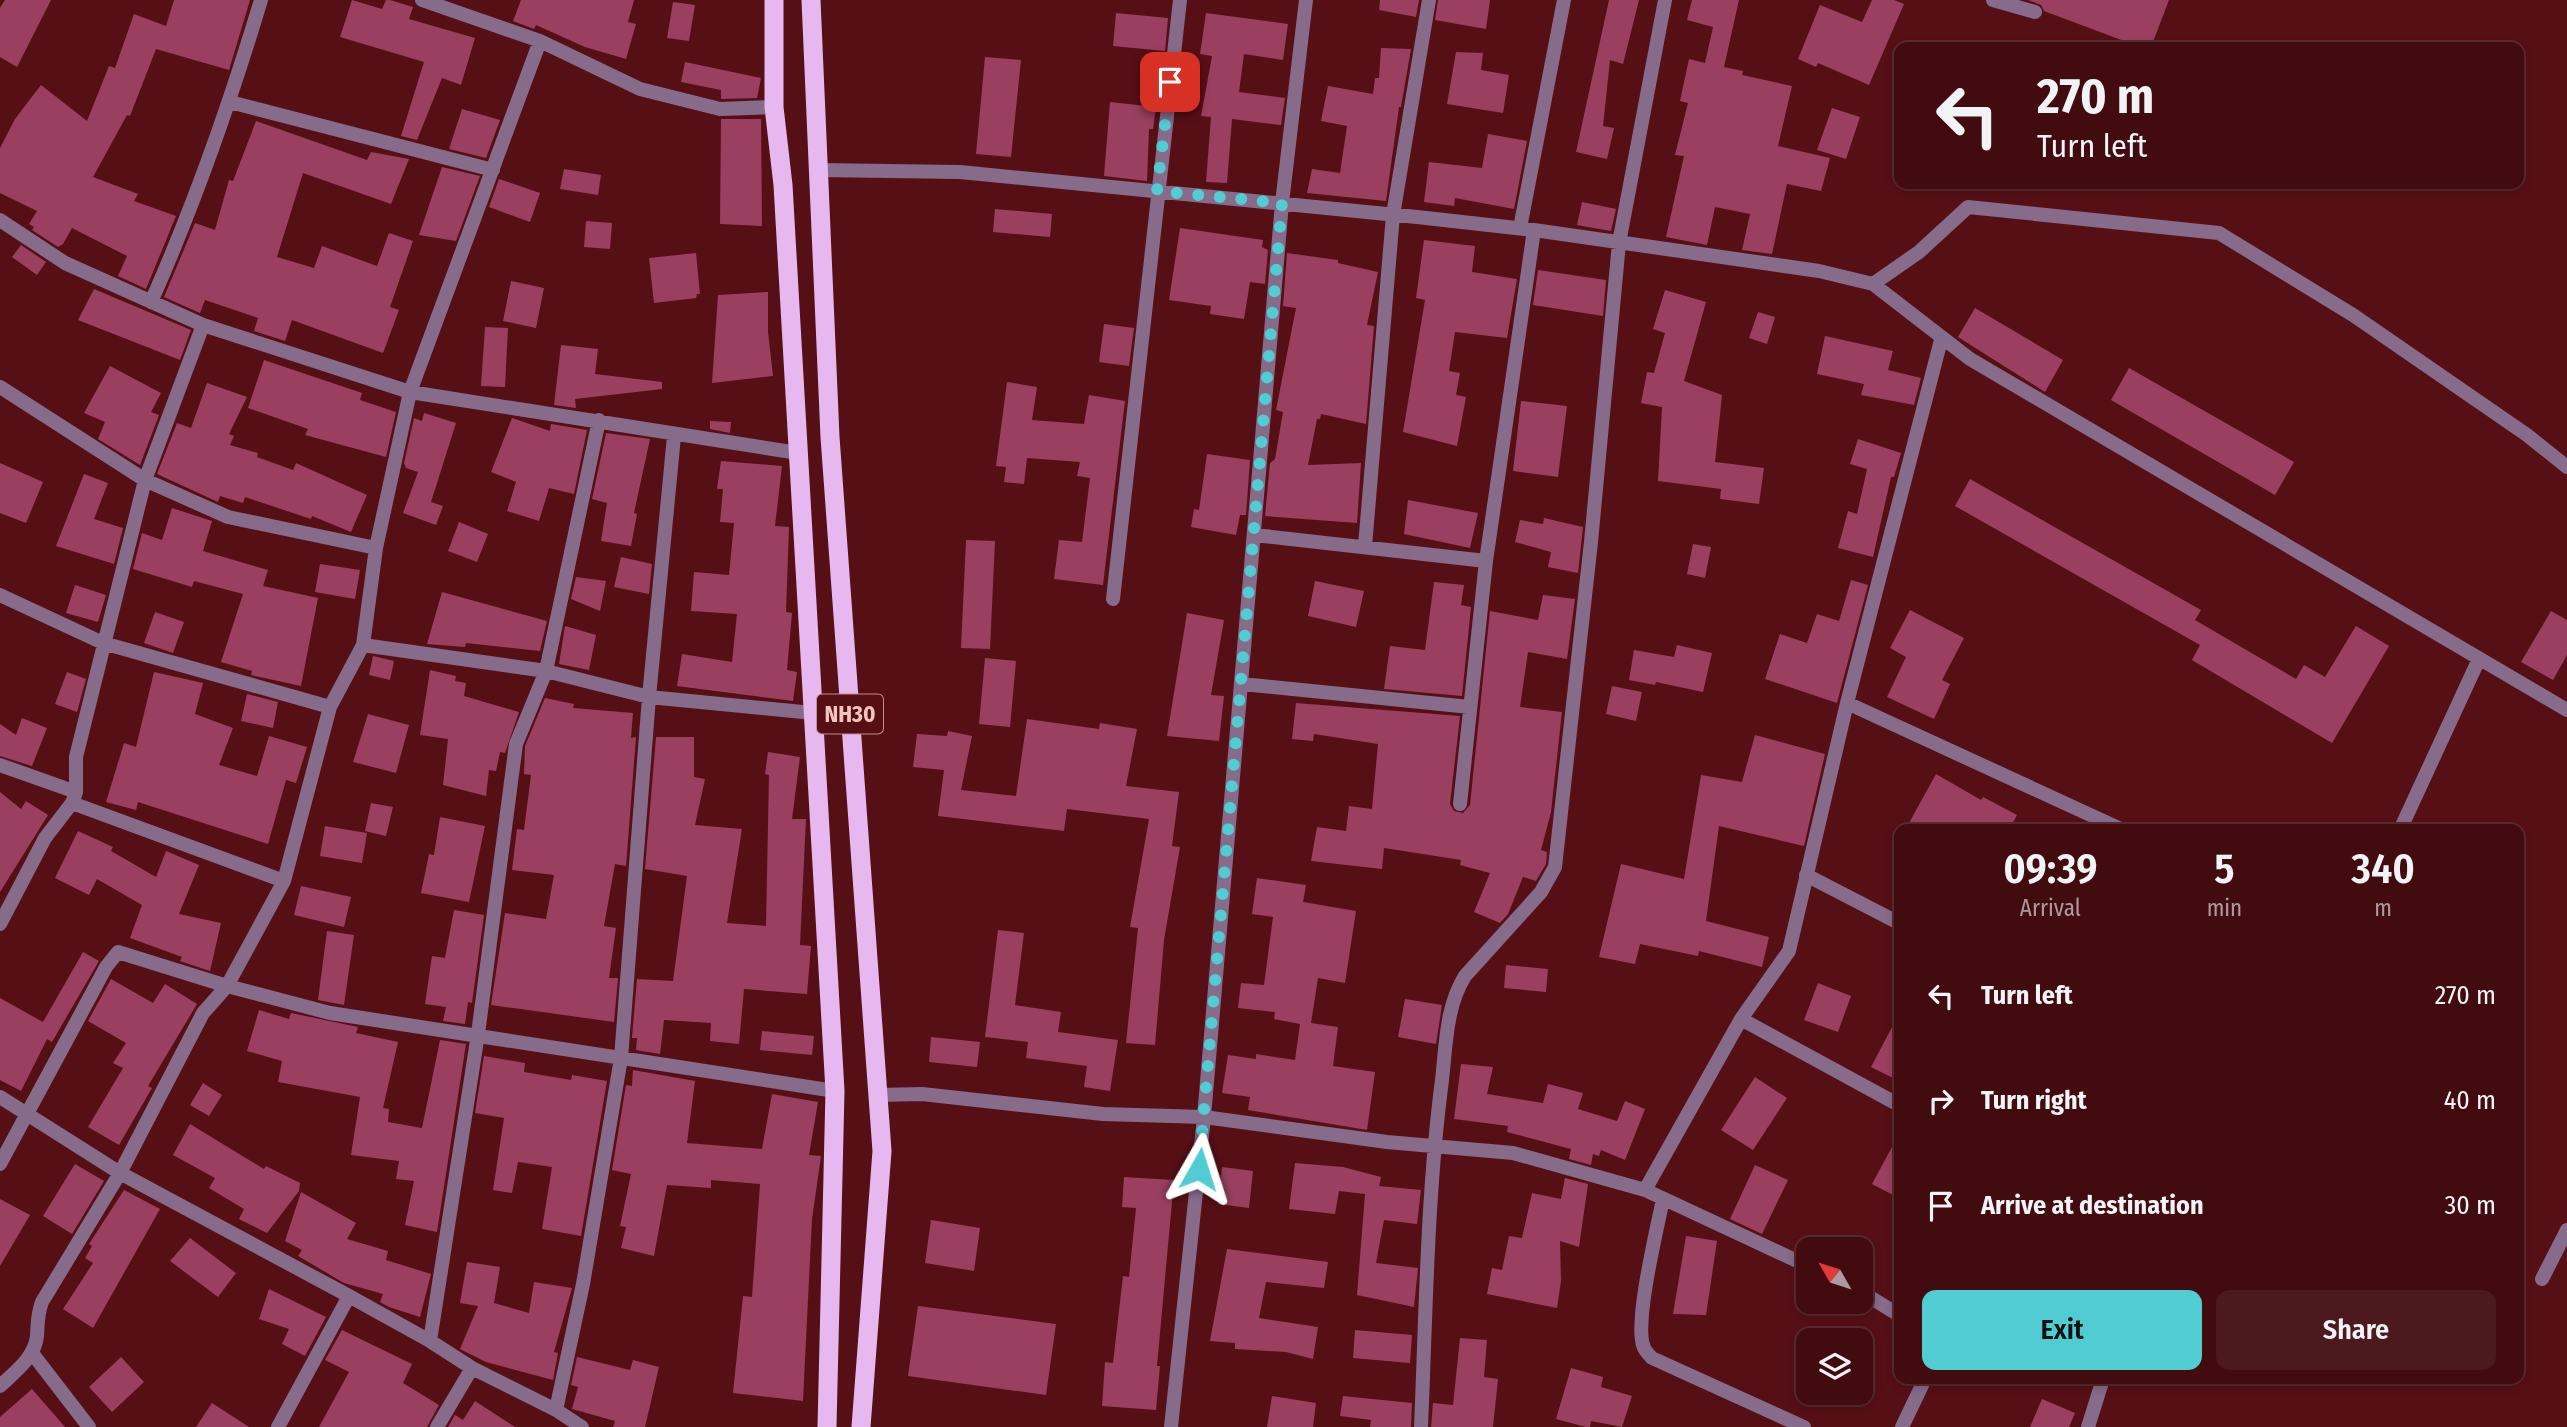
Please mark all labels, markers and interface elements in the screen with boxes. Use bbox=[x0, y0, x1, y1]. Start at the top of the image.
pin bbox=[1140, 52, 1200, 112]
icon: arrive bbox=[1151, 63, 1189, 101]
text: 270 m bbox=[2037, 67, 2154, 126]
icon: left bbox=[1922, 70, 2013, 161]
text: Turn left bbox=[2037, 127, 2147, 165]
road number: NH30 bbox=[817, 694, 883, 734]
text: 09:39 bbox=[2003, 844, 2098, 894]
text: 5 bbox=[2214, 844, 2235, 894]
text: 340 bbox=[2351, 844, 2415, 894]
text: Arrival bbox=[2020, 894, 2081, 922]
text: min bbox=[2207, 894, 2242, 922]
text: m bbox=[2374, 894, 2392, 922]
icon: left bbox=[1922, 977, 1960, 1015]
text: Turn left bbox=[1981, 980, 2073, 1011]
text: 270 m bbox=[2435, 980, 2496, 1011]
icon: right bbox=[1922, 1082, 1960, 1120]
text: Turn right bbox=[1981, 1085, 2087, 1116]
text: 40 m bbox=[2444, 1085, 2496, 1116]
position arrow bbox=[1162, 1132, 1236, 1206]
icon: arrive bbox=[1922, 1187, 1960, 1225]
text: Arrive at destination bbox=[1981, 1190, 2204, 1221]
text: 30 m bbox=[2445, 1190, 2496, 1221]
north arrow bbox=[1796, 1237, 1872, 1314]
map controls bbox=[1796, 1237, 1873, 1405]
button: Exit bbox=[1922, 1290, 2202, 1370]
button: Share bbox=[2216, 1290, 2496, 1370]
button: layers bbox=[1796, 1328, 1873, 1405]

